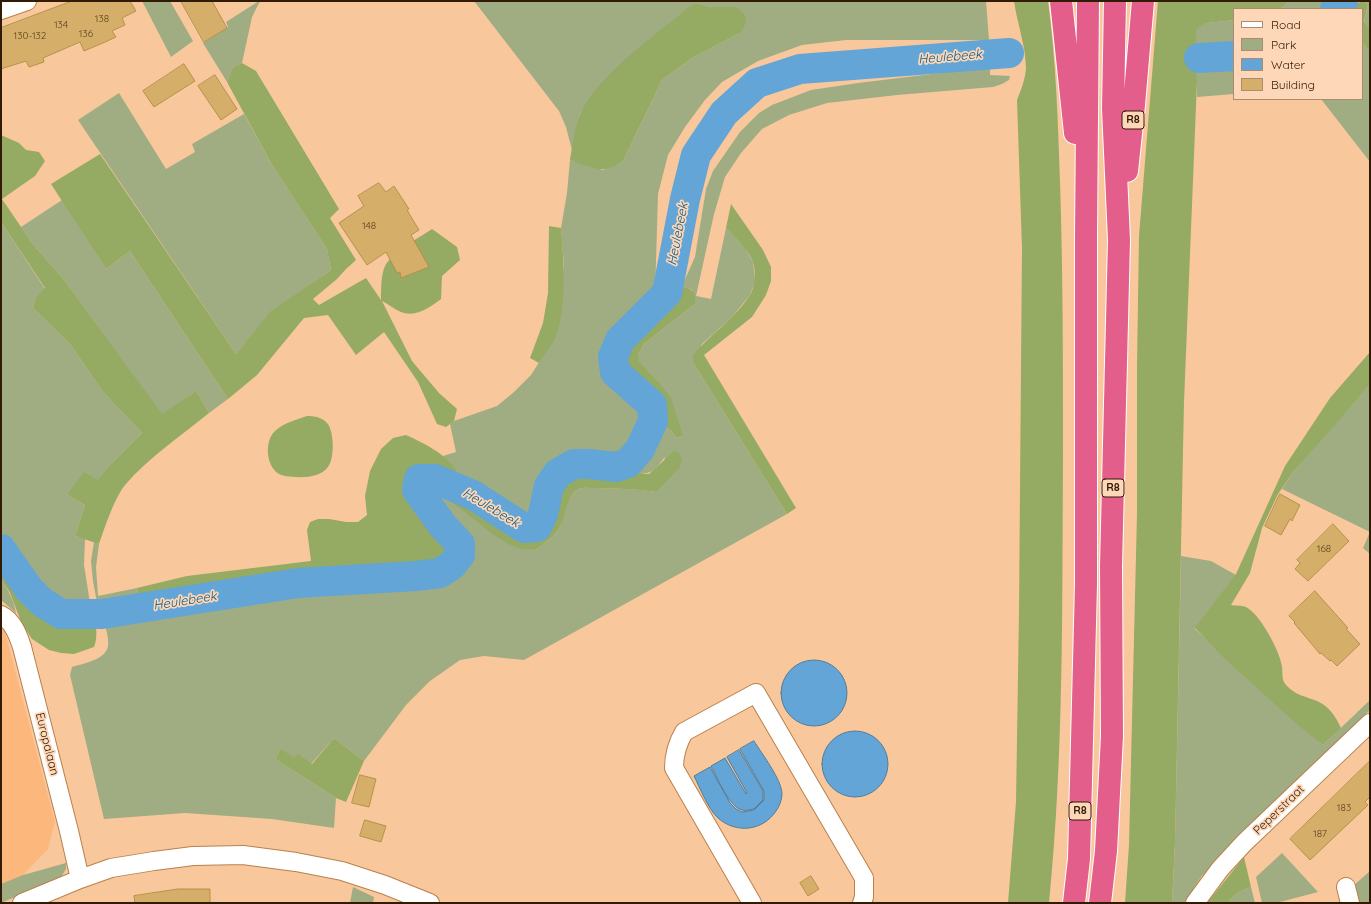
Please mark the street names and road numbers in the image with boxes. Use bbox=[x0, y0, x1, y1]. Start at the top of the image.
road number: R8 bbox=[1122, 111, 1144, 129]
road number: R8 bbox=[1102, 479, 1124, 497]
street label: Europalaan bbox=[32, 711, 62, 777]
street label: Peperstraat bbox=[1250, 782, 1308, 838]
road number: R8 bbox=[1069, 802, 1091, 820]

